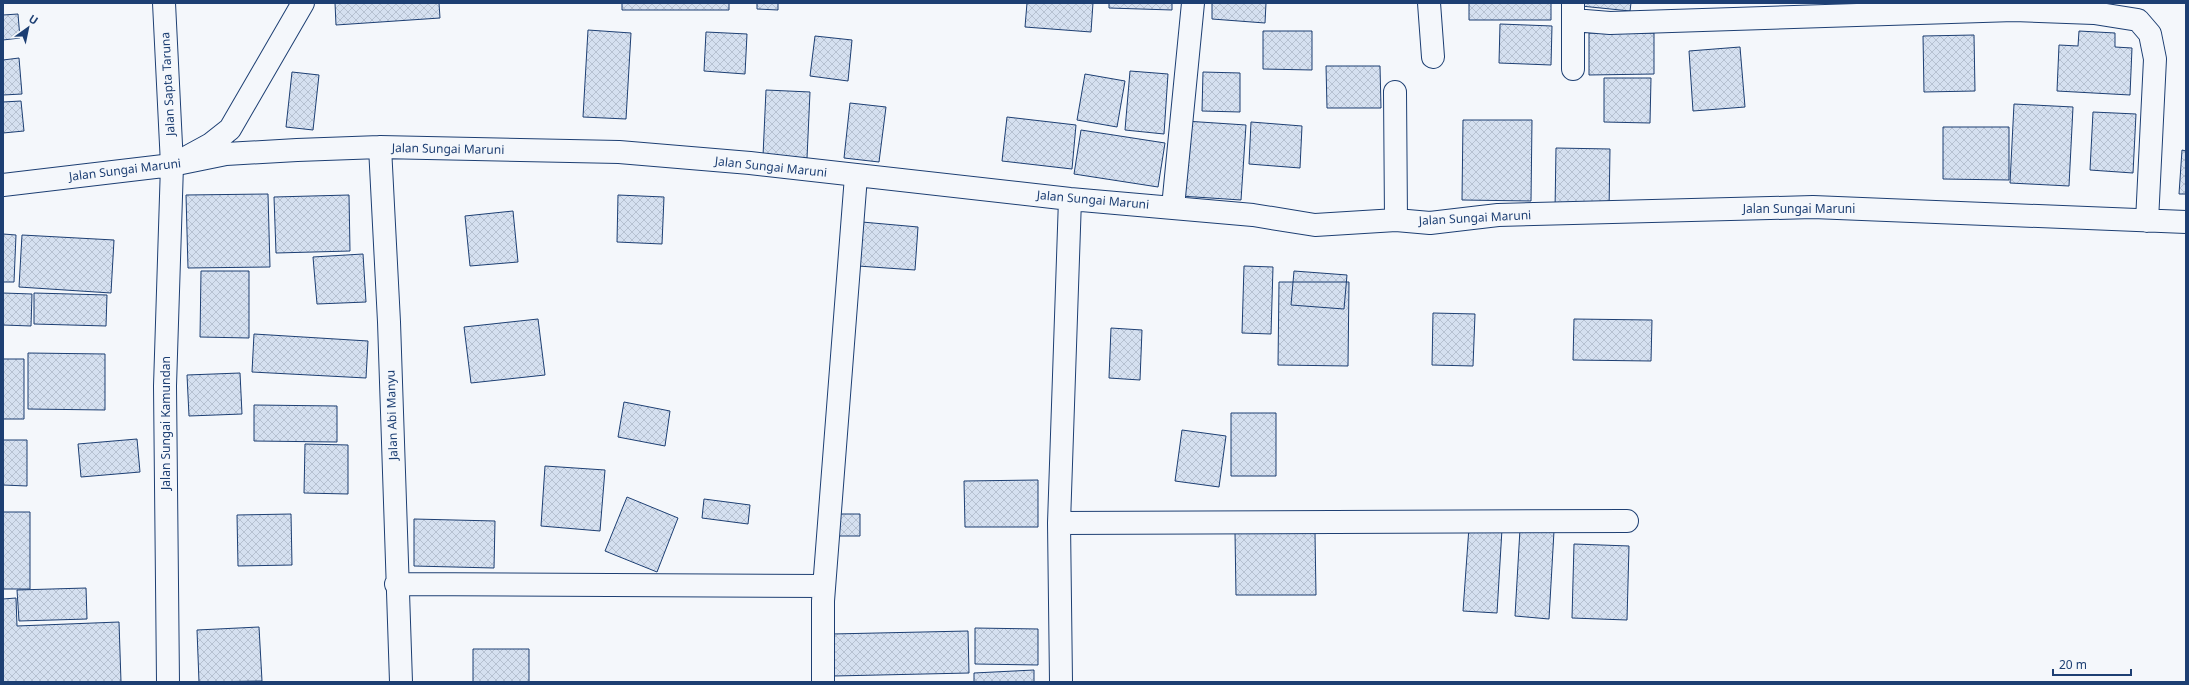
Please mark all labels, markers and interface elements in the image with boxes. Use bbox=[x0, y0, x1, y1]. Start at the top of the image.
north arrow bbox=[8, 8, 48, 48]
text: U bbox=[26, 11, 41, 28]
street label: Jalan Sapta Taruna bbox=[156, 32, 179, 138]
street label: Jalan Sungai Maruni bbox=[391, 139, 504, 158]
street label: Jalan Sungai Maruni bbox=[713, 152, 828, 181]
street label: Jalan Sungai Maruni bbox=[67, 154, 182, 185]
street label: Jalan Sungai Maruni bbox=[1035, 186, 1150, 213]
street label: Jalan Sungai Maruni bbox=[1742, 200, 1855, 217]
street label: Jalan Sungai Maruni bbox=[1417, 206, 1532, 229]
street label: Jalan Sungai Kamundan bbox=[157, 356, 174, 491]
street label: Jalan Abi Manyu bbox=[381, 370, 402, 461]
scale bar bbox=[2053, 651, 2131, 677]
text: 20 m bbox=[2059, 656, 2087, 673]

